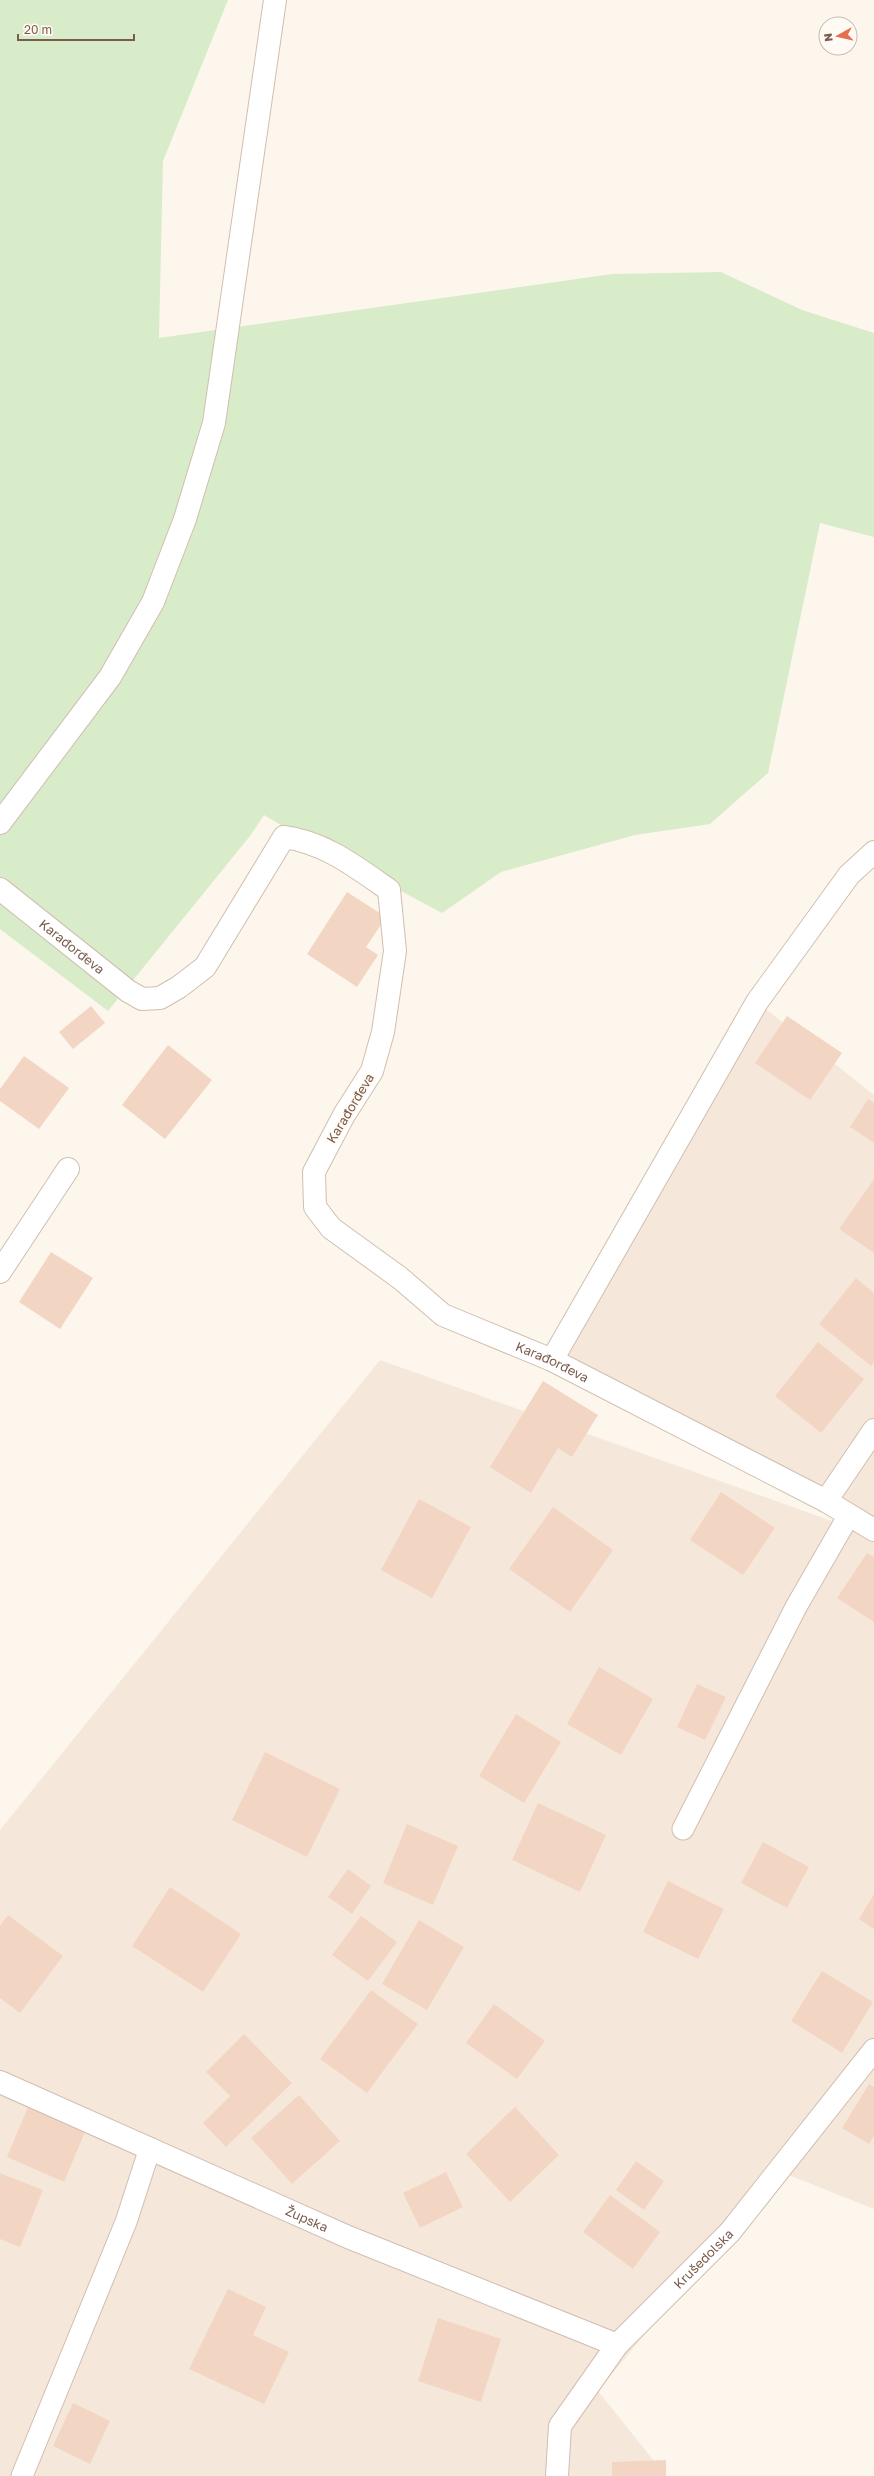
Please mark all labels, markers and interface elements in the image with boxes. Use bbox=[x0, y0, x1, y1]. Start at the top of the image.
scale bar bbox=[18, 16, 134, 42]
north arrow bbox=[818, 16, 858, 56]
text: 20 m bbox=[24, 22, 52, 37]
text: N bbox=[821, 32, 835, 43]
street label: Karađorđeva bbox=[36, 916, 108, 977]
street label: Karađorđeva bbox=[323, 1070, 377, 1146]
street label: Karađorđeva bbox=[513, 1338, 591, 1386]
street label: Župska bbox=[283, 2202, 331, 2235]
street label: Krušedolska bbox=[670, 2226, 736, 2292]

